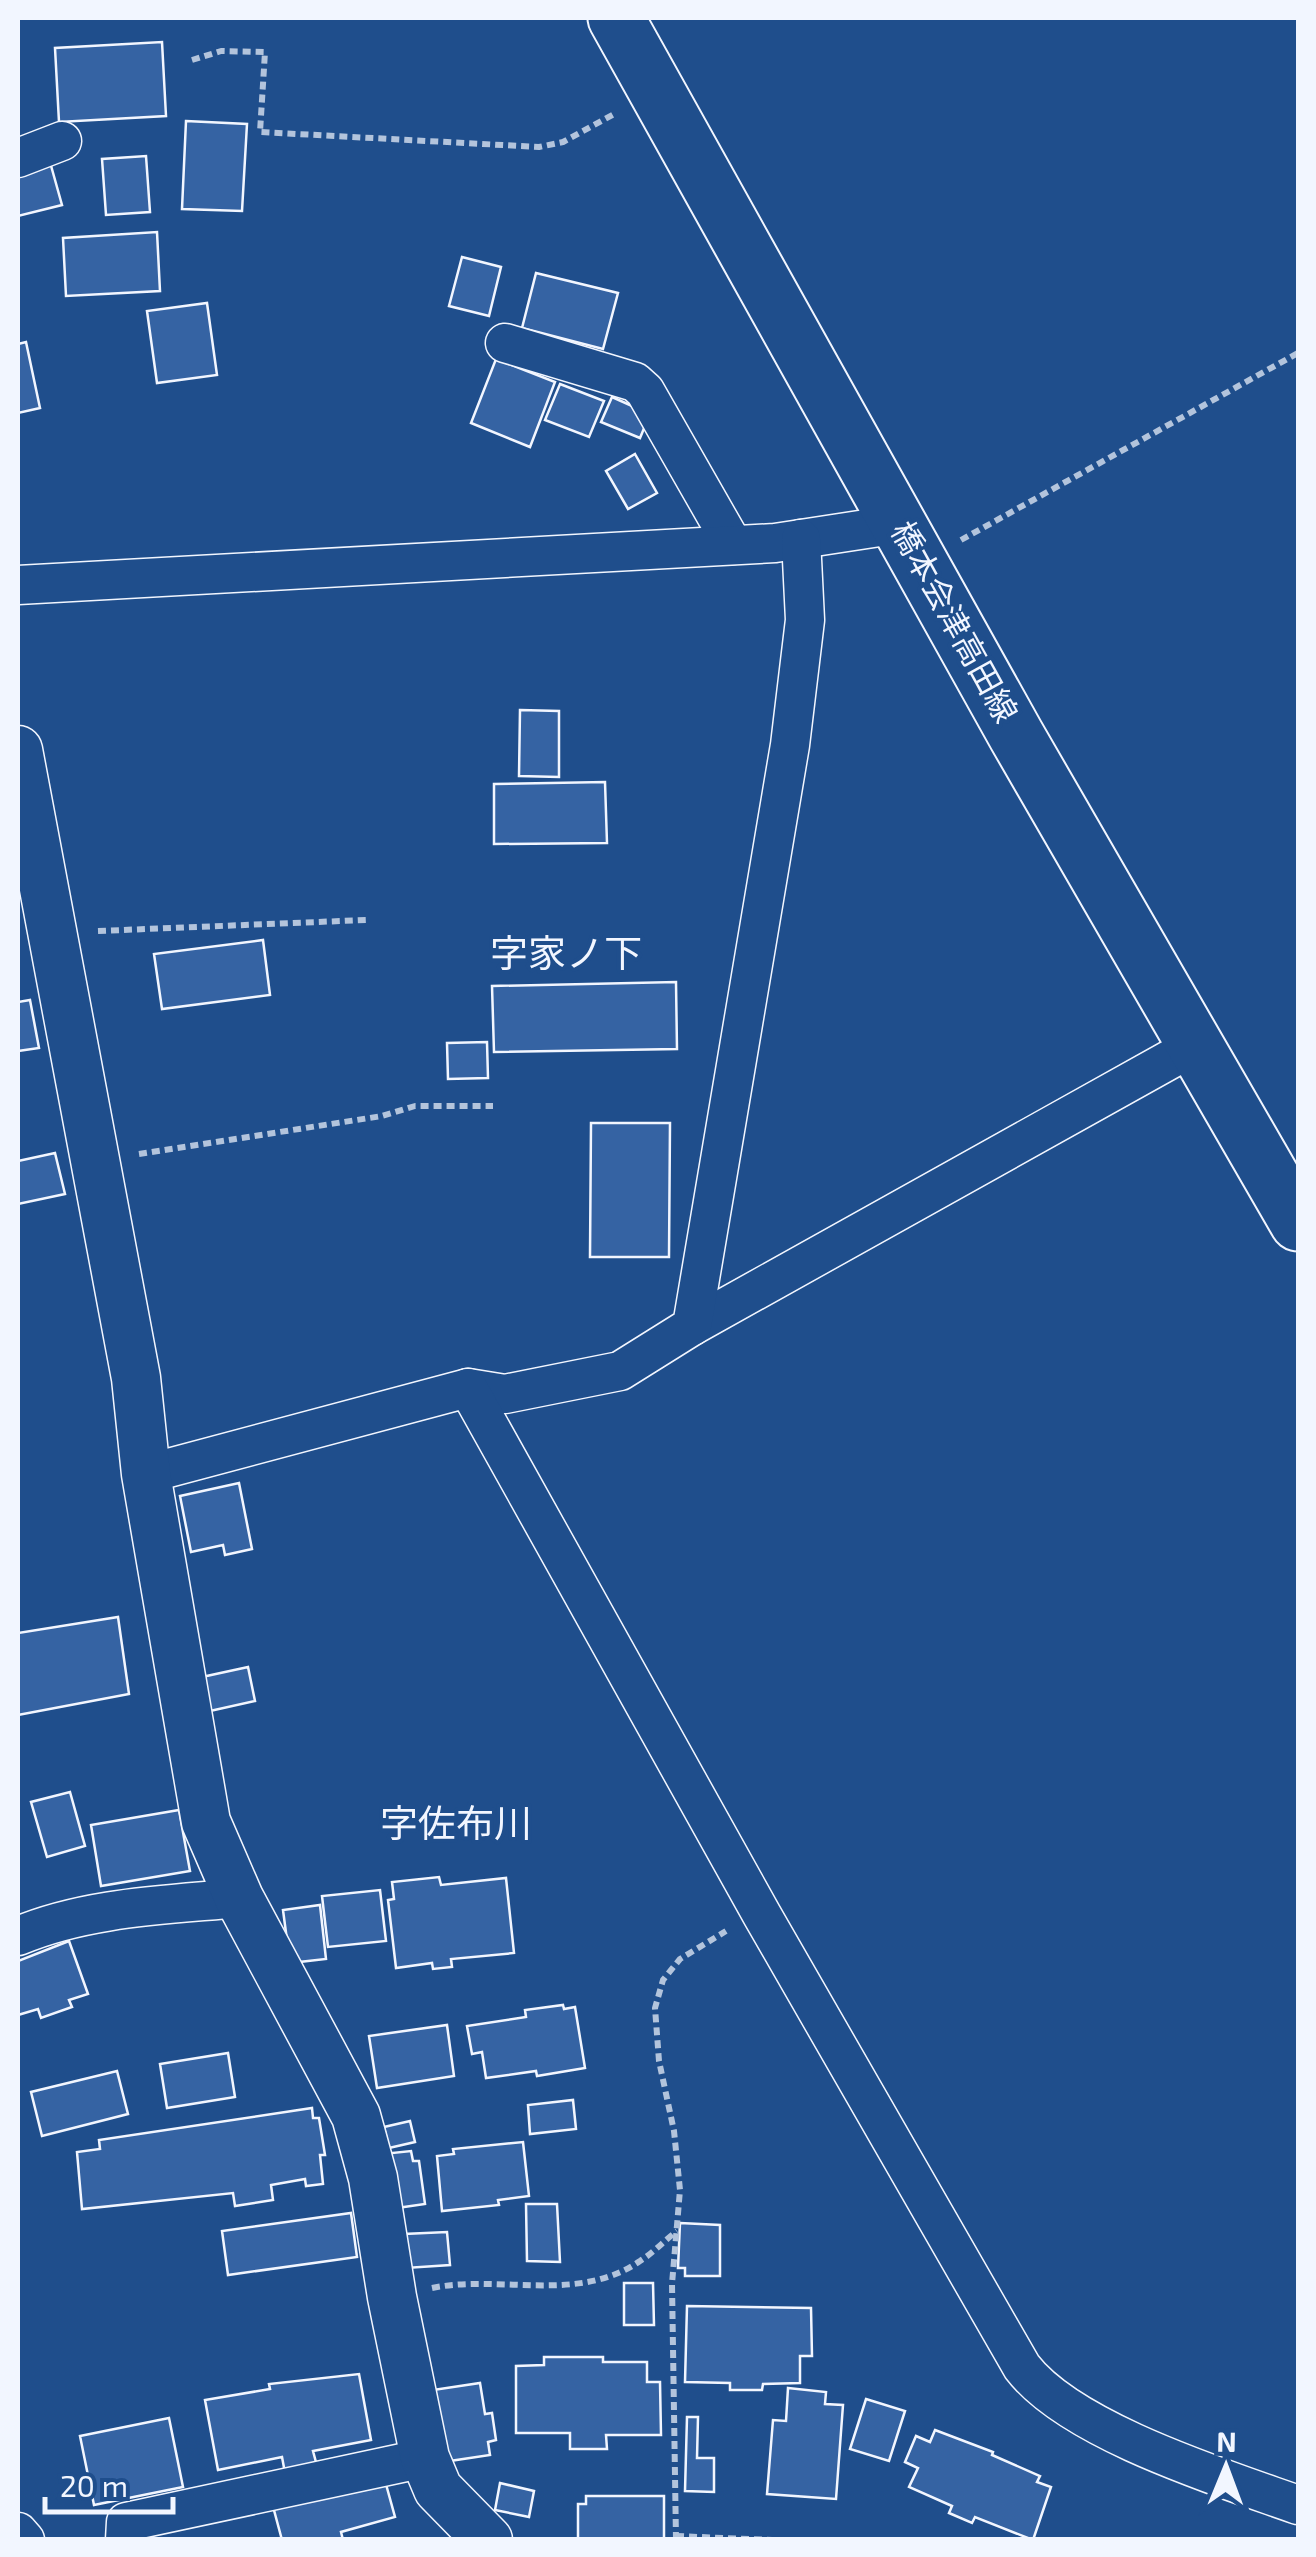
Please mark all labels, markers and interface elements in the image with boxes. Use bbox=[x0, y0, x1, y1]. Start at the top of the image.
street label: 橋本会津高田線 bbox=[885, 514, 1027, 728]
district label: 字家ノ下 bbox=[490, 929, 642, 975]
district label: 字佐布川 bbox=[380, 1799, 532, 1845]
north arrow bbox=[1176, 2417, 1276, 2517]
text: N bbox=[1216, 2424, 1237, 2458]
scale bar bbox=[45, 2452, 172, 2514]
text: 20 m bbox=[60, 2467, 128, 2503]

